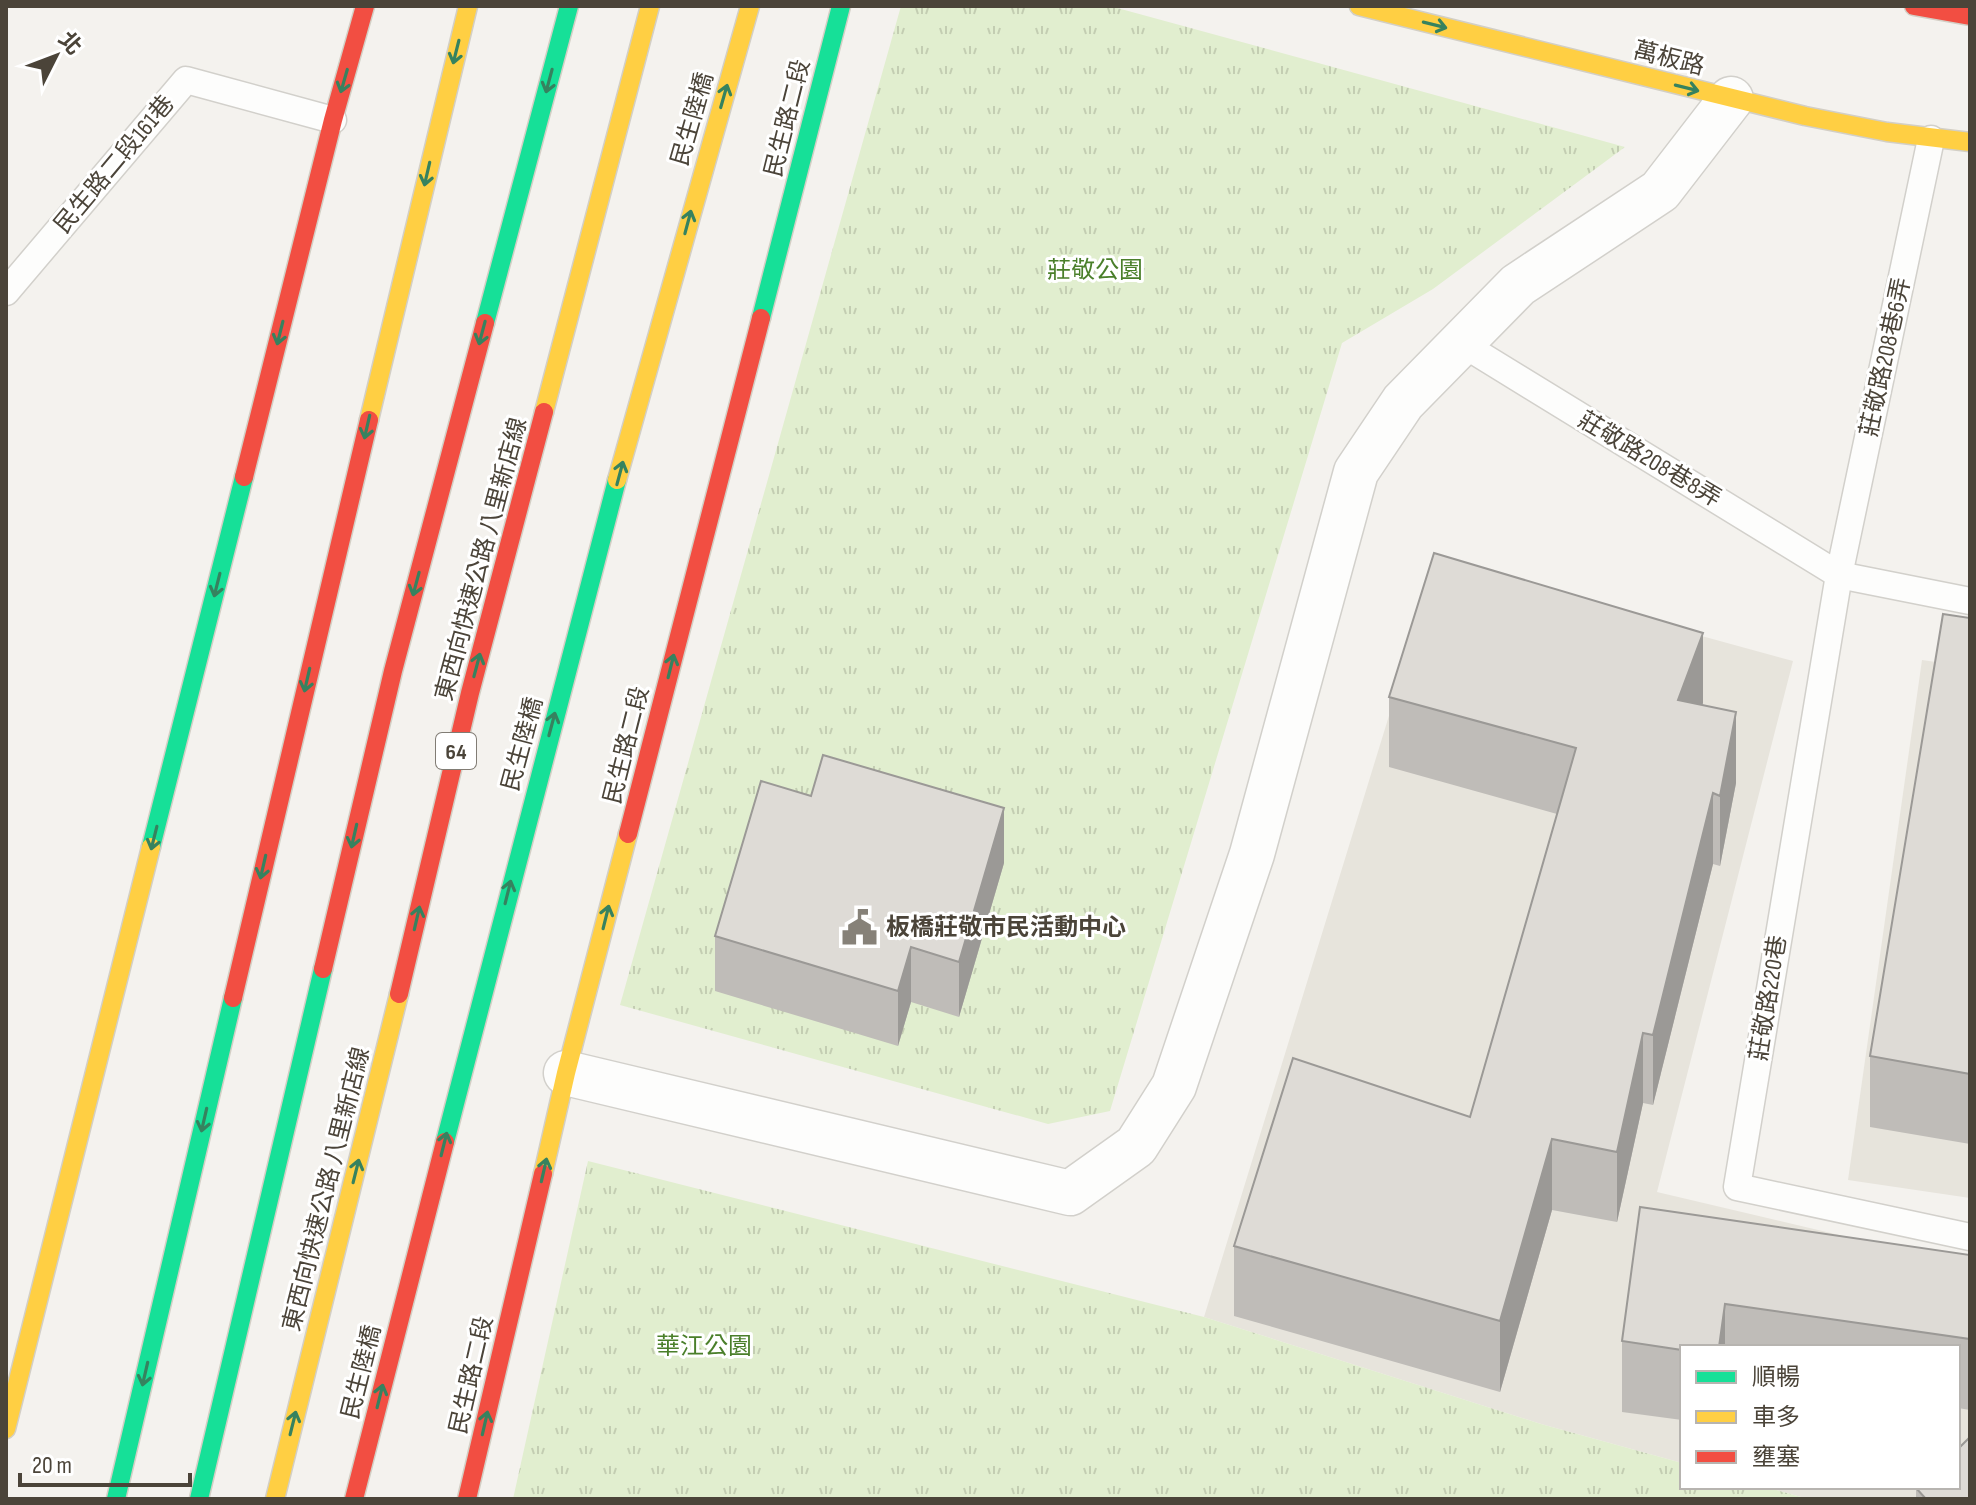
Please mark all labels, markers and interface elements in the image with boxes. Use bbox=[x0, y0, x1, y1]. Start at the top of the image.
north arrow bbox=[16, 16, 96, 96]
one-way arrow bbox=[1422, 18, 1447, 33]
text: 北 bbox=[52, 26, 87, 61]
street label: 萬板路 bbox=[1630, 36, 1707, 81]
one-way arrow bbox=[448, 38, 463, 64]
street label: 民生路二段 bbox=[759, 56, 816, 180]
one-way arrow bbox=[335, 68, 350, 94]
one-way arrow bbox=[541, 68, 556, 94]
street label: 民生陸橋 bbox=[665, 69, 720, 169]
one-way arrow bbox=[1674, 81, 1700, 96]
one-way arrow bbox=[718, 84, 732, 109]
street label: 民生路二段161巷 bbox=[48, 89, 181, 239]
one-way arrow bbox=[419, 160, 434, 186]
one-way arrow bbox=[682, 209, 697, 235]
park label: 莊敬公園 bbox=[1047, 256, 1143, 285]
street label: 莊敬路208巷6弄 bbox=[1855, 275, 1916, 439]
one-way arrow bbox=[474, 319, 489, 345]
one-way arrow bbox=[271, 320, 286, 346]
street label: 莊敬路208巷8弄 bbox=[1573, 405, 1726, 513]
one-way arrow bbox=[359, 413, 374, 439]
street label: 東西向快速公路 八里新店線 bbox=[430, 414, 533, 704]
one-way arrow bbox=[614, 460, 629, 486]
one-way arrow bbox=[407, 570, 422, 596]
one-way arrow bbox=[208, 572, 223, 598]
one-way arrow bbox=[471, 653, 486, 679]
one-way arrow bbox=[664, 653, 679, 679]
one-way arrow bbox=[299, 666, 314, 692]
street label: 民生路二段 bbox=[598, 683, 655, 807]
street label: 民生陸橋 bbox=[496, 694, 549, 794]
one-way arrow bbox=[546, 711, 561, 737]
road number: 64 bbox=[436, 733, 476, 769]
one-way arrow bbox=[346, 823, 361, 849]
one-way arrow bbox=[145, 824, 160, 850]
one-way arrow bbox=[255, 854, 270, 879]
one-way arrow bbox=[502, 880, 517, 906]
one-way arrow bbox=[600, 905, 615, 931]
one-way arrow bbox=[410, 906, 425, 931]
public building icon: 板橋莊敬市民活動中心 bbox=[841, 908, 879, 946]
place label: 板橋莊敬市民活動中心 bbox=[886, 913, 1126, 942]
street label: 莊敬路220巷 bbox=[1744, 933, 1793, 1063]
street label: 東西向快速公路 八里新店線 bbox=[277, 1044, 376, 1334]
one-way arrow bbox=[196, 1107, 211, 1133]
one-way arrow bbox=[438, 1132, 453, 1158]
one-way arrow bbox=[537, 1157, 552, 1183]
one-way arrow bbox=[349, 1158, 364, 1184]
street label: 民生路二段 bbox=[444, 1313, 499, 1437]
street label: 民生陸橋 bbox=[336, 1322, 387, 1422]
park label: 華江公園 bbox=[656, 1332, 752, 1361]
legend bbox=[1680, 1345, 1960, 1489]
one-way arrow bbox=[137, 1360, 152, 1386]
text: 順暢 bbox=[1752, 1363, 1800, 1392]
one-way arrow bbox=[373, 1384, 388, 1410]
text: 車多 bbox=[1752, 1403, 1800, 1432]
one-way arrow bbox=[287, 1411, 302, 1437]
one-way arrow bbox=[478, 1411, 493, 1436]
scale bar bbox=[20, 1437, 190, 1487]
text: 壅塞 bbox=[1752, 1443, 1800, 1472]
text: 20 m bbox=[32, 1451, 72, 1480]

